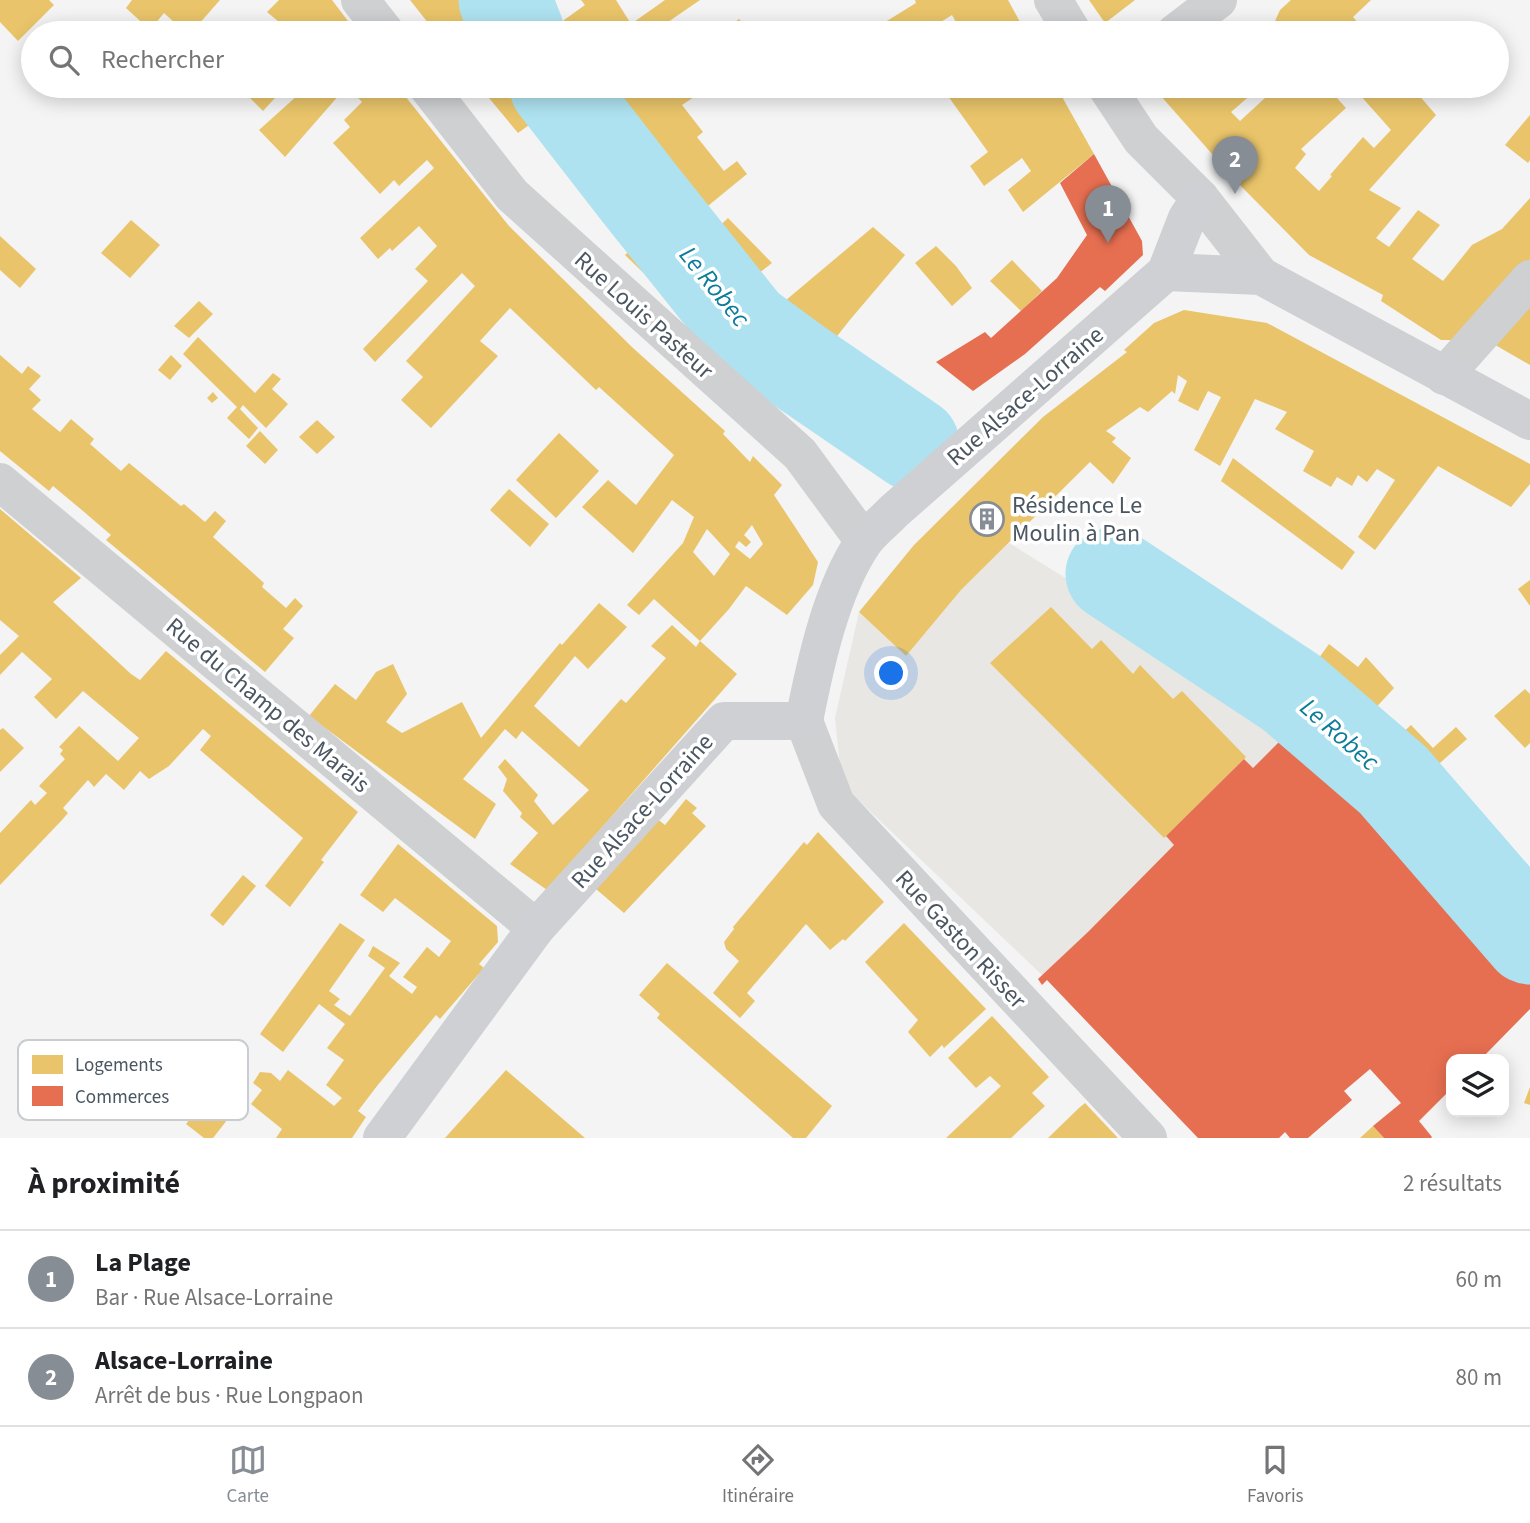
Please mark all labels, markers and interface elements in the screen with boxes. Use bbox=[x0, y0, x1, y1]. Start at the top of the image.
search box bbox=[21, 21, 1509, 98]
icon: search bbox=[45, 41, 83, 79]
text: Rechercher bbox=[101, 41, 224, 78]
pin: 2 bbox=[1212, 136, 1258, 194]
pin: 1 bbox=[1085, 185, 1131, 243]
water label: Le Robec bbox=[670, 238, 759, 335]
street label: Rue Louis Pasteur bbox=[566, 243, 722, 388]
street label: Rue Alsace-Lorraine bbox=[939, 318, 1112, 475]
place label: Résidence Le Moulin à Pan bbox=[1012, 488, 1142, 551]
building icon: Résidence Le Moulin à Pan bbox=[968, 500, 1006, 538]
street label: Rue du Champ des Marais bbox=[158, 609, 377, 801]
your location bbox=[874, 656, 908, 690]
water label: Le Robec bbox=[1292, 689, 1388, 780]
street label: Rue Alsace-Lorraine bbox=[563, 726, 722, 897]
street label: Rue Gaston Risser bbox=[887, 862, 1035, 1017]
legend bbox=[18, 1040, 248, 1120]
text: Logements bbox=[75, 1052, 163, 1079]
map controls bbox=[1446, 1054, 1509, 1117]
button: layers bbox=[1446, 1054, 1509, 1117]
text: Commerces bbox=[75, 1084, 169, 1111]
text: À proximité bbox=[28, 1162, 180, 1205]
text: 2 résultats bbox=[1403, 1167, 1502, 1200]
text: La Plage bbox=[95, 1244, 191, 1281]
text: 1 bbox=[45, 1263, 57, 1296]
text: 60 m bbox=[1455, 1263, 1502, 1296]
text: Bar · Rue Alsace-Lorraine bbox=[95, 1281, 333, 1314]
text: Alsace-Lorraine bbox=[95, 1342, 273, 1379]
text: 2 bbox=[45, 1361, 57, 1394]
text: 80 m bbox=[1455, 1361, 1502, 1394]
text: Arrêt de bus · Rue Longpaon bbox=[95, 1379, 364, 1412]
tab: Carte bbox=[226, 1441, 269, 1510]
tab: Itinéraire bbox=[722, 1441, 794, 1510]
tab: Favoris bbox=[1247, 1441, 1304, 1510]

